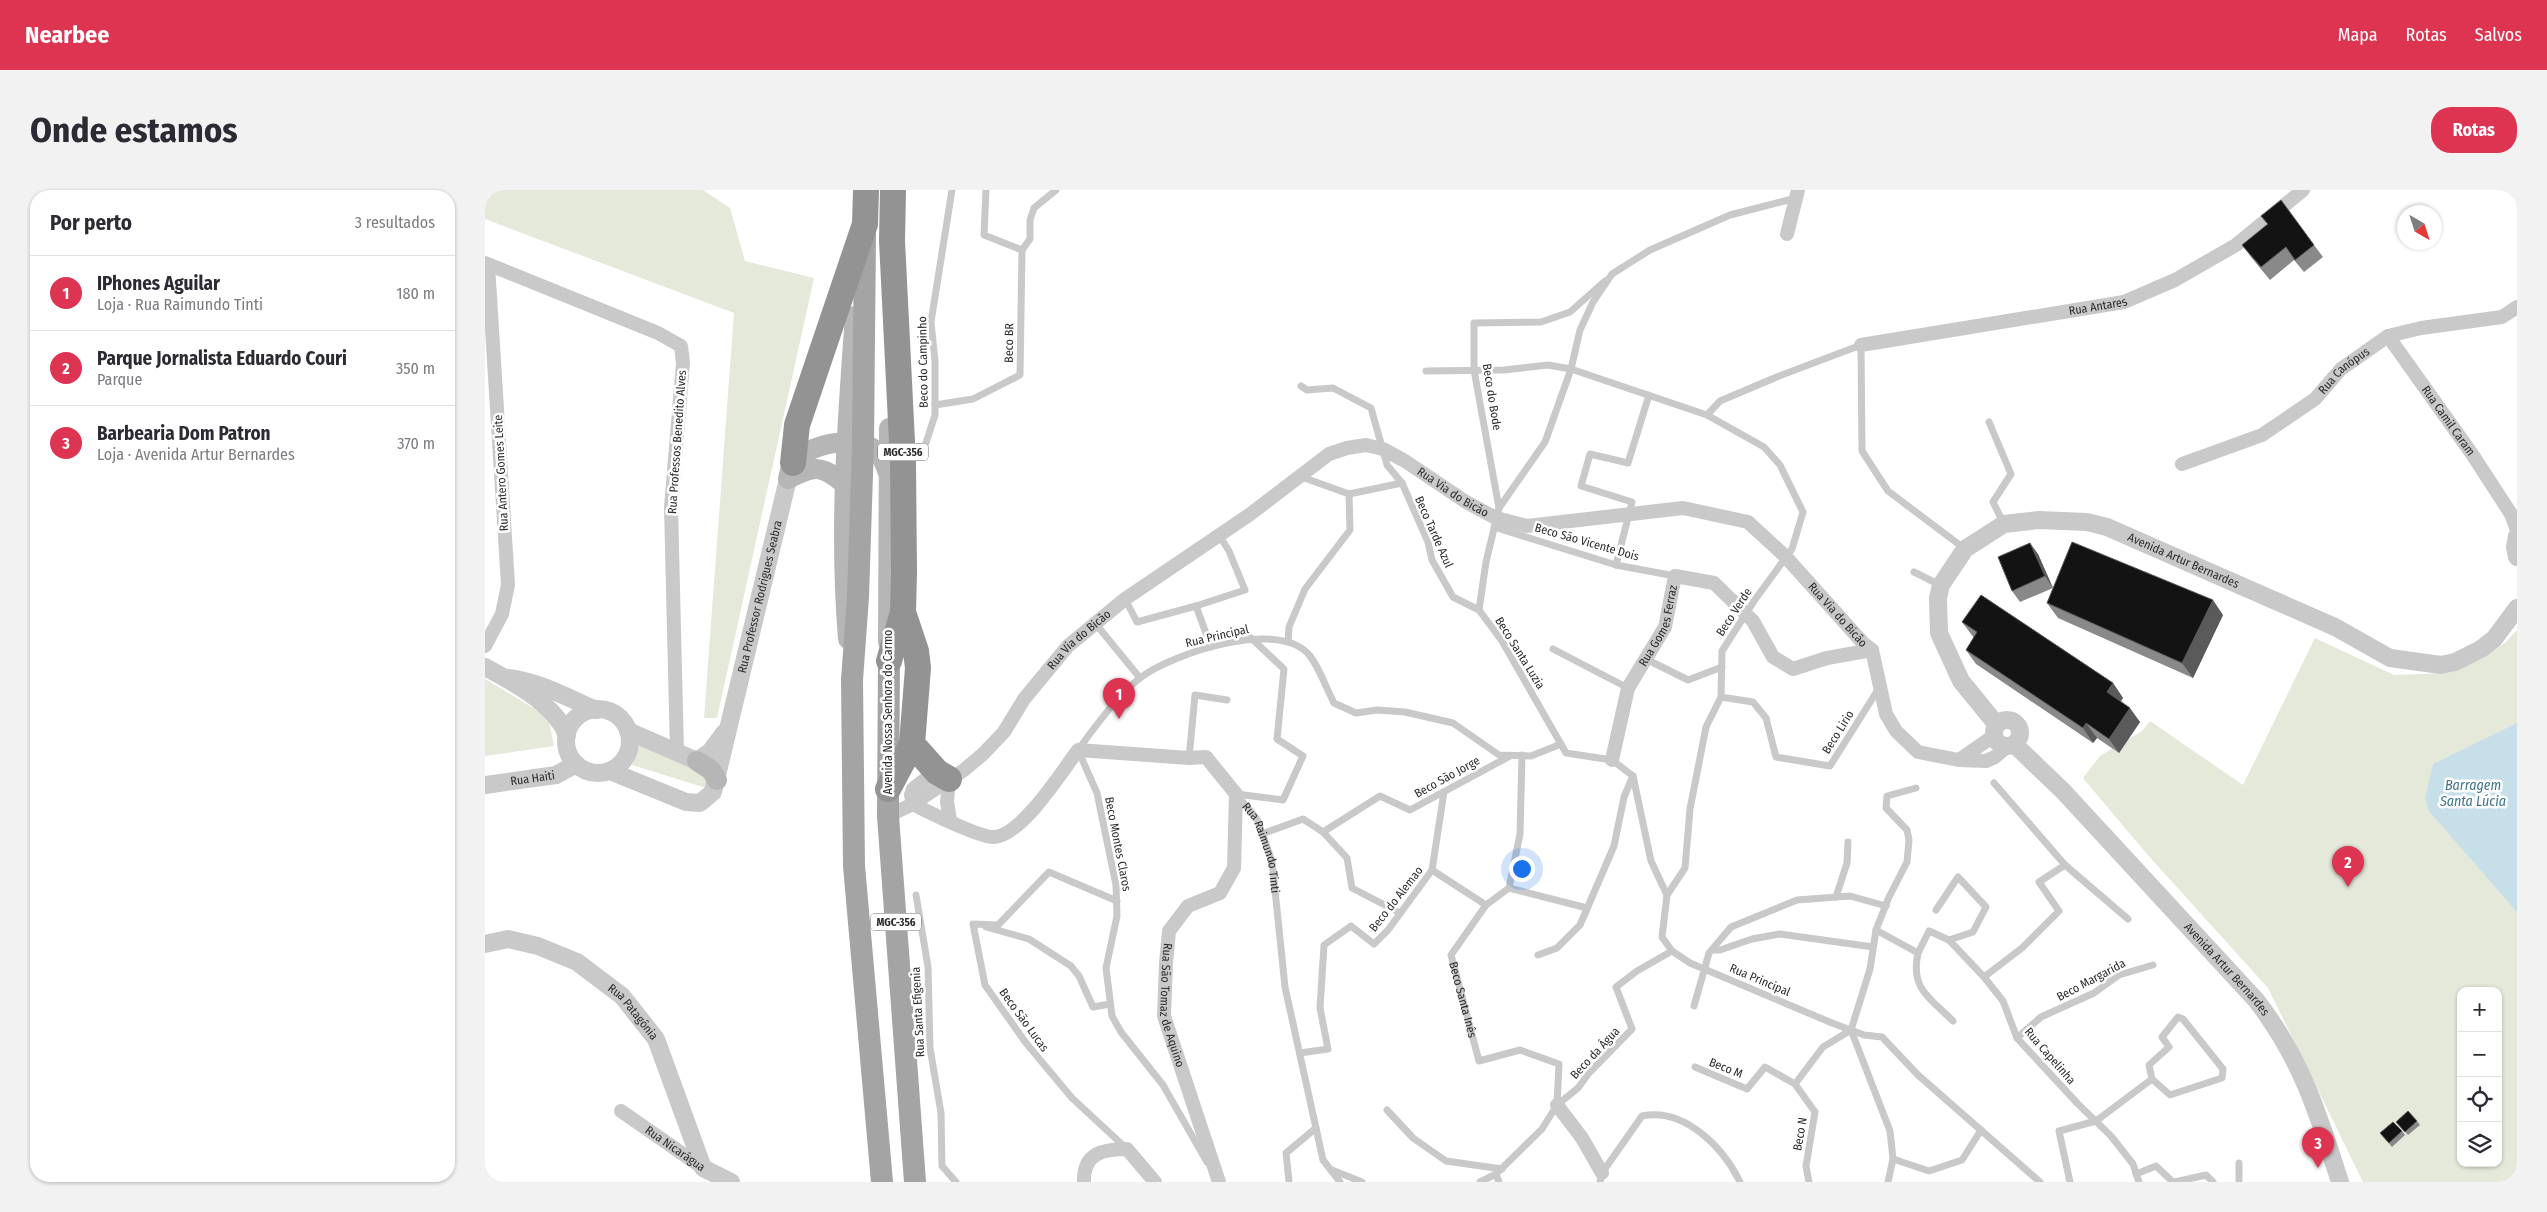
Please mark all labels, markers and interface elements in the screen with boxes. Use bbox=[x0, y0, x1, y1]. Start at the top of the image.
text: Nearbee bbox=[25, 21, 109, 49]
text: Mapa bbox=[2338, 24, 2378, 46]
text: Rotas bbox=[2406, 24, 2447, 46]
text: Salvos bbox=[2475, 24, 2522, 46]
button: Rotas bbox=[2431, 107, 2517, 153]
text: Onde estamos bbox=[30, 109, 238, 151]
north arrow bbox=[2397, 205, 2442, 250]
text: Por perto bbox=[50, 210, 132, 236]
text: 3 resultados bbox=[355, 213, 435, 232]
text: IPhones Aguilar bbox=[97, 272, 220, 295]
text: 1 bbox=[63, 284, 69, 303]
text: 180 m bbox=[396, 284, 435, 303]
street label: Rua Antares bbox=[2068, 294, 2129, 318]
text: Loja · Rua Raimundo Tinti bbox=[97, 295, 263, 314]
street label: Beco do Campinho bbox=[915, 316, 931, 408]
street label: Beco BR bbox=[1002, 323, 1016, 363]
street label: Rua Canópus bbox=[2316, 344, 2372, 397]
text: Parque Jornalista Eduardo Couri bbox=[97, 347, 347, 370]
text: 2 bbox=[62, 359, 70, 378]
text: 350 m bbox=[396, 359, 435, 378]
street label: Beco do Bode bbox=[1480, 363, 1504, 431]
text: Parque bbox=[97, 370, 142, 389]
street label: Rua Professos Benedito Alves bbox=[665, 370, 689, 514]
street label: Rua Camil Caram bbox=[2419, 383, 2478, 458]
street label: Rua Antero Gomes Leite bbox=[491, 414, 511, 532]
text: Barbearia Dom Patron bbox=[97, 422, 271, 445]
text: 3 bbox=[62, 434, 70, 453]
text: 370 m bbox=[397, 434, 435, 453]
road number: MGC-356 bbox=[878, 443, 928, 460]
text: Loja · Avenida Artur Bernardes bbox=[97, 445, 295, 464]
street label: Rua Via do Bicão bbox=[1415, 464, 1491, 520]
street label: Beco Tarde Azul bbox=[1412, 494, 1456, 570]
street label: Rua Professor Rodrigues Seabra bbox=[735, 519, 785, 674]
street label: Beco São Vicente Dois bbox=[1533, 520, 1641, 564]
street label: Avenida Artur Bernardes bbox=[2126, 530, 2241, 591]
street label: Rua Via do Bicão bbox=[1805, 580, 1870, 650]
street label: Rua Gomes Ferraz bbox=[1636, 584, 1680, 669]
street label: Beco Verde bbox=[1713, 585, 1755, 639]
street label: Rua Via do Bicão bbox=[1044, 607, 1113, 673]
street label: Beco Santa Luzia bbox=[1492, 614, 1548, 692]
street label: Rua Principal bbox=[1184, 622, 1250, 650]
street label: Avenida Nossa Senhora do Carmo bbox=[881, 630, 895, 794]
pin: 1 bbox=[1103, 678, 1135, 719]
street label: Beco Lirio bbox=[1819, 708, 1857, 756]
street label: Beco São Jorge bbox=[1412, 753, 1482, 801]
street label: Rua Haiti bbox=[509, 768, 556, 788]
water label: Barragem Santa Lúcia bbox=[2439, 777, 2506, 810]
street label: Beco Montes Claros bbox=[1102, 796, 1134, 892]
street label: Rua Raimundo Tinti bbox=[1239, 800, 1282, 894]
pin: 2 bbox=[2332, 846, 2364, 887]
your location bbox=[1509, 856, 1535, 882]
street label: Beco do Alemao bbox=[1366, 864, 1426, 934]
road number: MGC-356 bbox=[871, 914, 921, 930]
street label: Avenida Artur Bernardes bbox=[2181, 920, 2272, 1018]
street label: Rua São Tomaz de Aquino bbox=[1157, 942, 1187, 1069]
street label: Beco Margarida bbox=[2054, 956, 2128, 1004]
street label: Beco Santa Inês bbox=[1446, 960, 1480, 1039]
street label: Rua Principal bbox=[1728, 961, 1792, 999]
street label: Rua Santa Efigenia bbox=[909, 966, 927, 1058]
street label: Rua Patagônia bbox=[605, 981, 661, 1043]
street label: Beco São Lucas bbox=[996, 986, 1052, 1054]
map controls bbox=[2457, 987, 2502, 1167]
button: + bbox=[2457, 987, 2502, 1032]
street label: Beco da Água bbox=[1567, 1023, 1623, 1082]
street label: Rua Capelinha bbox=[2022, 1025, 2078, 1087]
button: − bbox=[2457, 1032, 2502, 1077]
street label: Beco M bbox=[1707, 1055, 1745, 1081]
button: locate bbox=[2457, 1077, 2502, 1122]
street label: Beco N bbox=[1790, 1116, 1810, 1152]
button: layers bbox=[2457, 1122, 2502, 1167]
street label: Rua Nicarágua bbox=[642, 1123, 708, 1174]
pin: 3 bbox=[2302, 1127, 2334, 1168]

